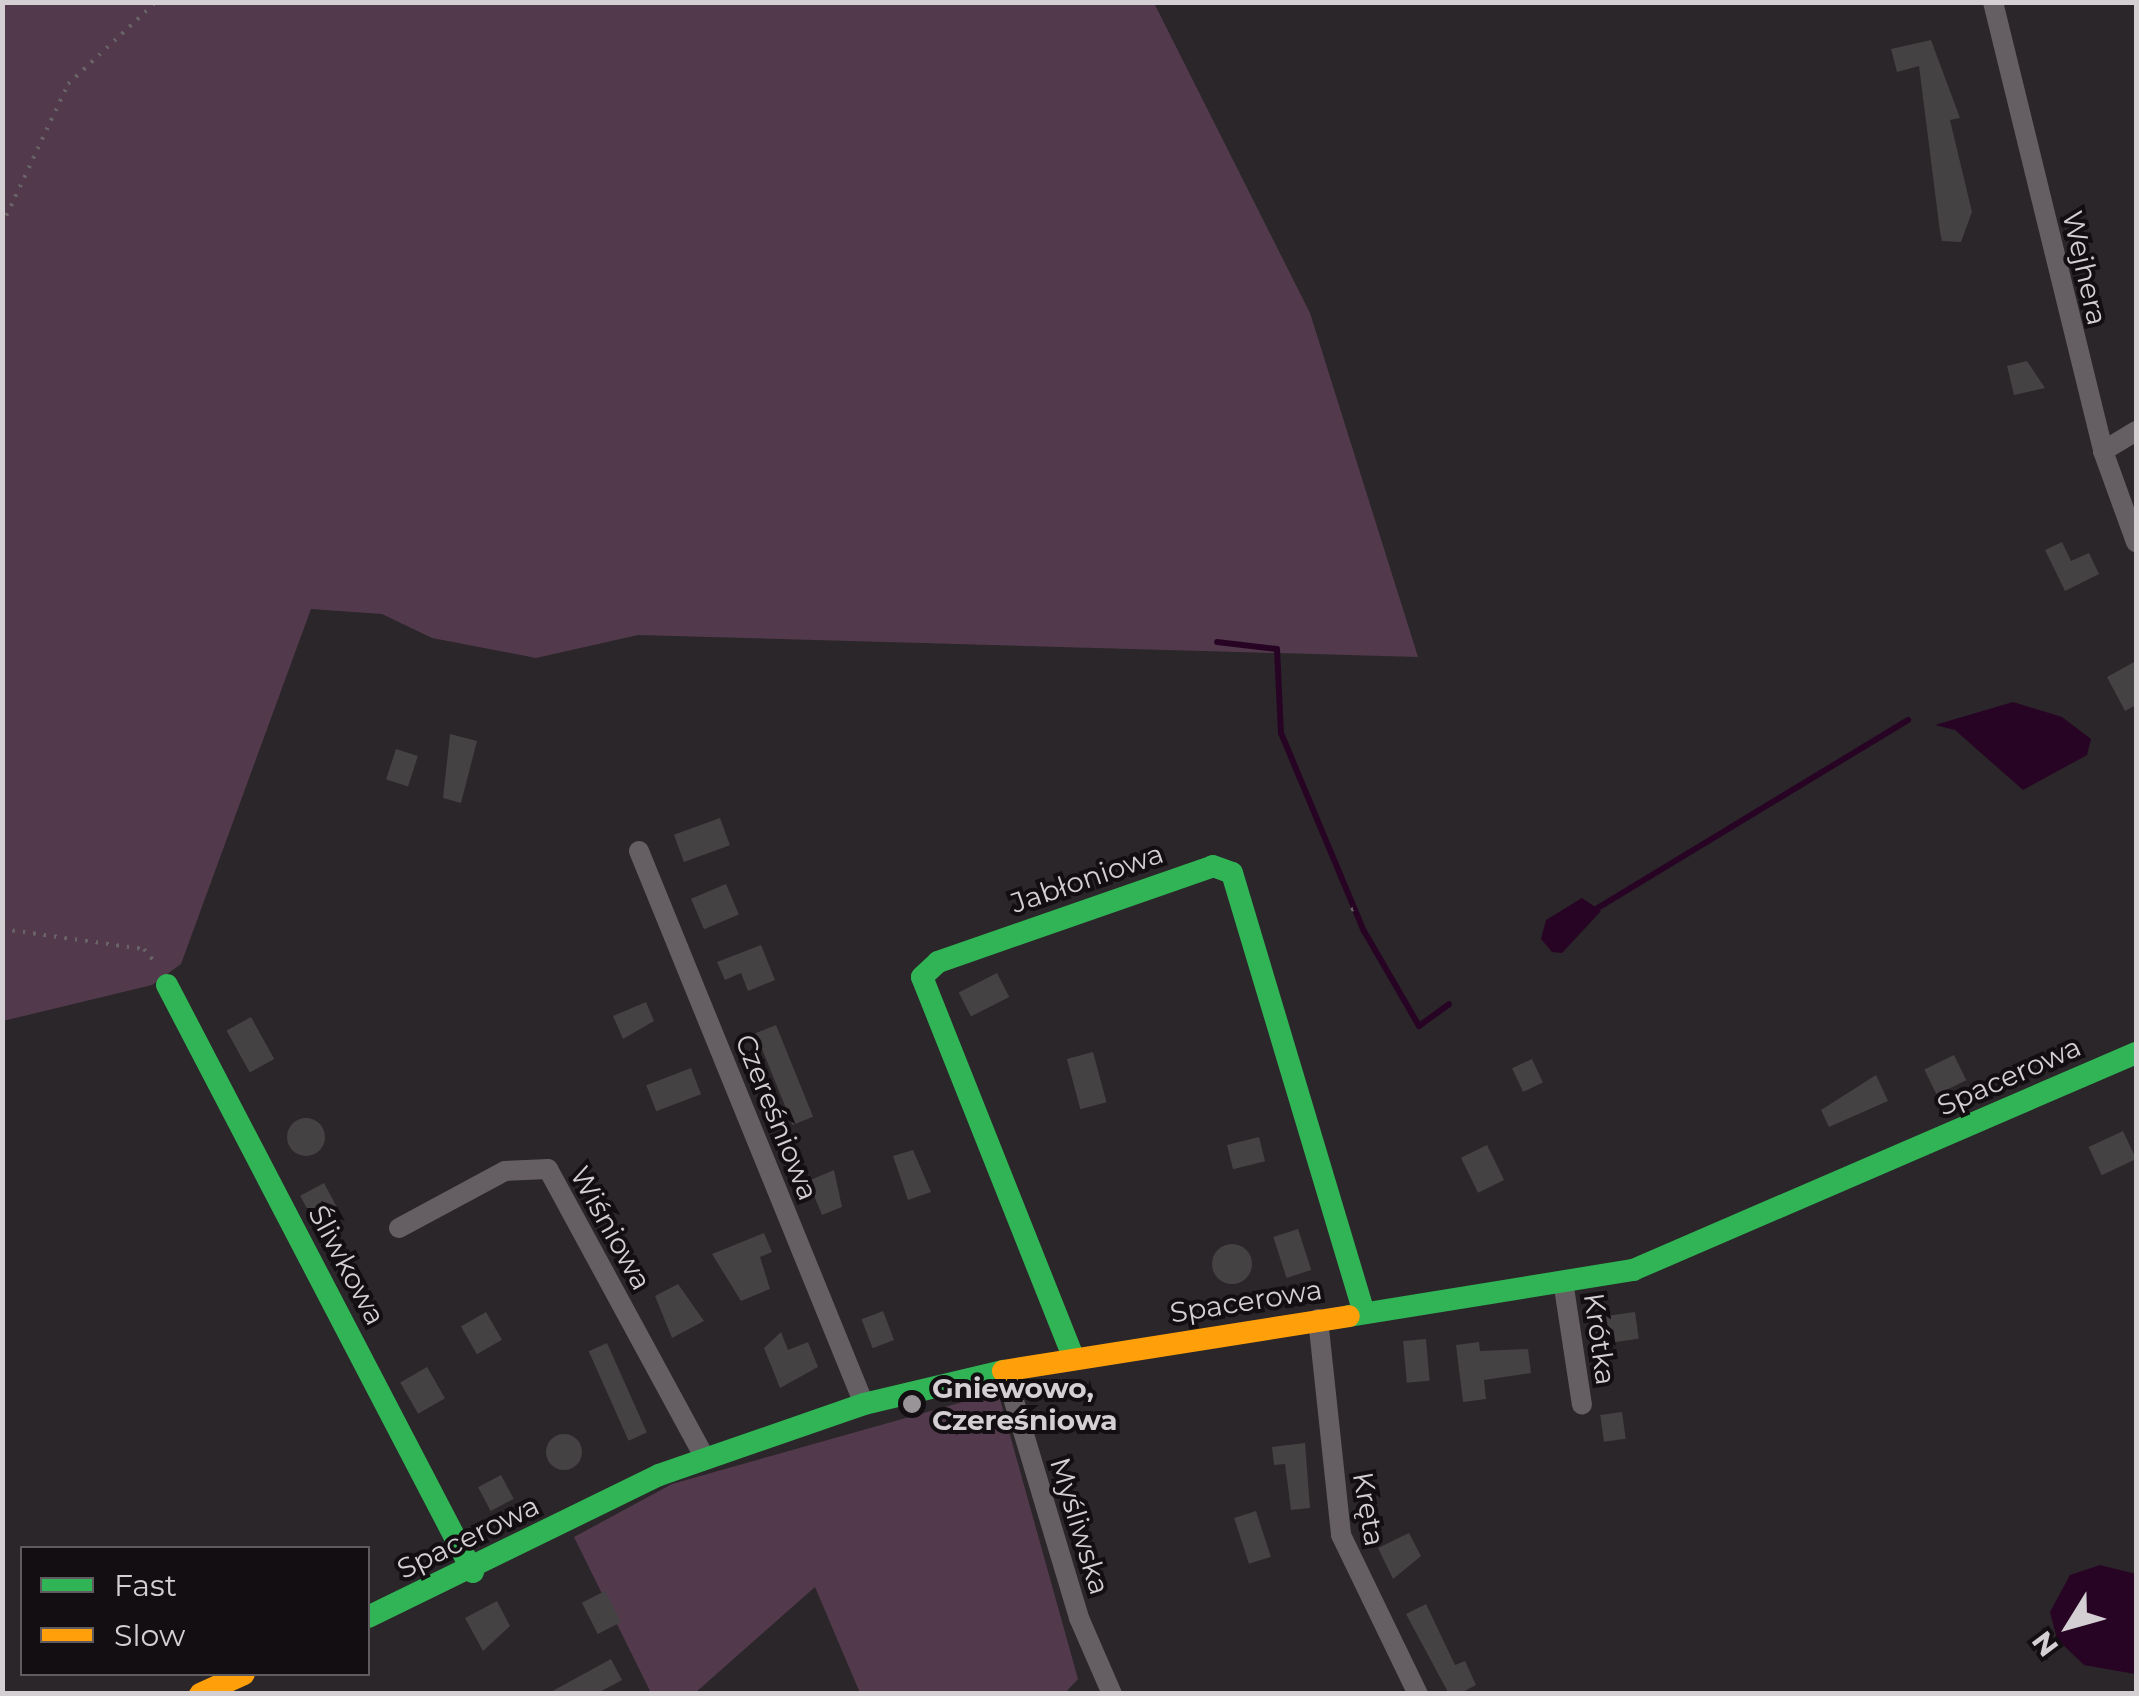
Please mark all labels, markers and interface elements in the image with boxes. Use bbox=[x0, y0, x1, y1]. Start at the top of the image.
street label: Wejhera bbox=[2056, 208, 2114, 328]
street label: Jabłoniowa bbox=[1006, 836, 1168, 920]
street label: Czereśniowa bbox=[728, 1029, 826, 1205]
street label: Spacerowa bbox=[1932, 1029, 2086, 1123]
street label: Wiśniowa bbox=[563, 1160, 659, 1296]
street label: Śliwkowa bbox=[301, 1199, 393, 1331]
street label: Spacerowa bbox=[1167, 1272, 1325, 1330]
street label: Krótka bbox=[1577, 1291, 1623, 1387]
place label: Gniewowo, Czereśniowa bbox=[932, 1371, 1118, 1437]
marker: Gniewowo, Czereśniowa bbox=[901, 1393, 923, 1415]
street label: Myśliwska bbox=[1043, 1453, 1117, 1599]
street label: Kręta bbox=[1346, 1469, 1392, 1549]
street label: Spacerowa bbox=[392, 1488, 544, 1586]
legend bbox=[20, 1546, 370, 1676]
text: Fast bbox=[114, 1567, 177, 1604]
north arrow bbox=[2019, 1576, 2119, 1676]
text: Slow bbox=[114, 1617, 185, 1654]
text: N bbox=[2025, 1625, 2065, 1663]

